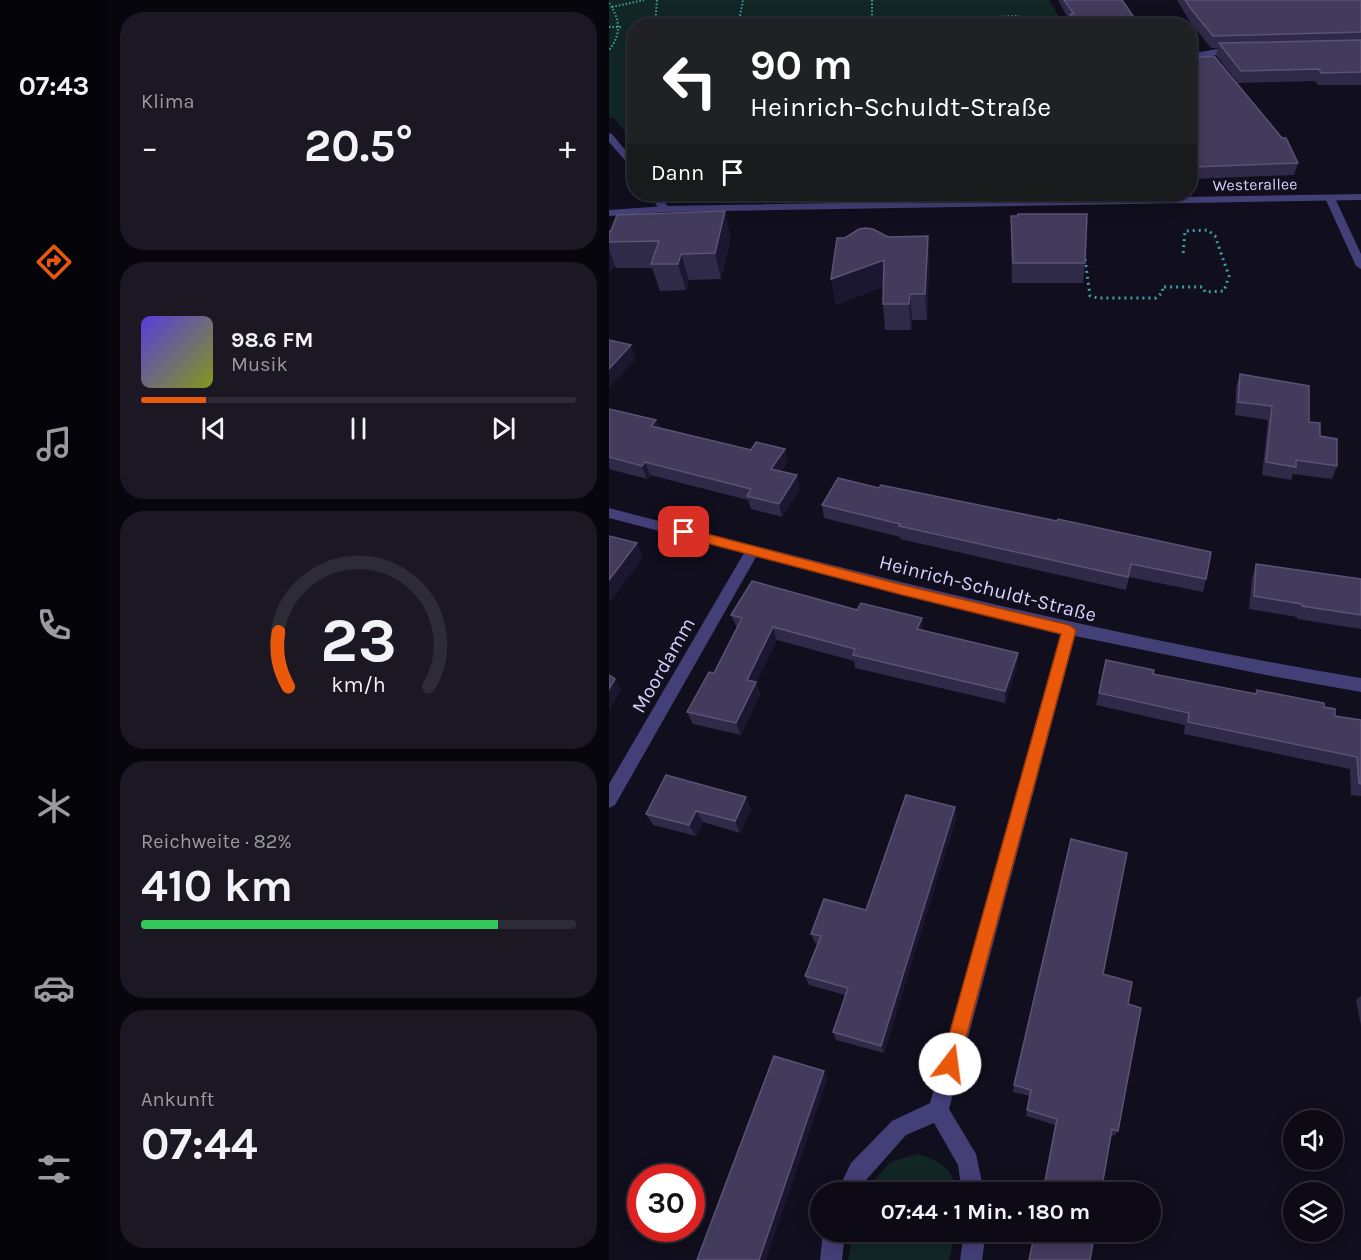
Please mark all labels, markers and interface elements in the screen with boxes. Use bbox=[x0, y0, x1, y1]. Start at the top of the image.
text: 90 m bbox=[750, 40, 853, 90]
icon: left bbox=[651, 42, 729, 120]
text: 07:43 bbox=[19, 70, 89, 102]
text: Klima bbox=[141, 90, 194, 113]
text: Heinrich-Schuldt-Straße bbox=[750, 91, 1051, 123]
text: 20.5° bbox=[304, 120, 413, 172]
text: − bbox=[141, 128, 158, 166]
text: + bbox=[559, 128, 576, 166]
icon: arrive bbox=[716, 156, 749, 189]
text: Dann bbox=[651, 160, 704, 186]
street label: Westerallee bbox=[1213, 174, 1297, 195]
icon: directions bbox=[33, 241, 75, 283]
text: 98.6 FM bbox=[231, 327, 314, 353]
text: Musik bbox=[231, 353, 288, 376]
icon: previous bbox=[197, 412, 230, 445]
icon: pause bbox=[342, 412, 375, 445]
icon: next bbox=[487, 412, 520, 445]
icon: music bbox=[33, 423, 75, 465]
pin bbox=[658, 506, 709, 557]
icon: arrive bbox=[667, 515, 700, 548]
street label: Heinrich-Schuldt-Straße bbox=[877, 550, 1099, 627]
icon: phone bbox=[33, 604, 75, 646]
text: 23 bbox=[320, 604, 397, 677]
street label: Moordamm bbox=[627, 613, 700, 717]
text: km/h bbox=[331, 672, 386, 697]
icon: climate bbox=[33, 785, 75, 827]
text: Reichweite · 82% bbox=[141, 830, 292, 853]
text: 410 km bbox=[141, 860, 293, 912]
icon: car bbox=[33, 967, 75, 1009]
position arrow bbox=[918, 1032, 982, 1096]
text: Ankunft bbox=[141, 1088, 214, 1111]
map controls bbox=[1283, 1110, 1343, 1242]
button: sound bbox=[1283, 1110, 1343, 1170]
text: 07:44 bbox=[141, 1118, 258, 1170]
icon: filters bbox=[33, 1148, 75, 1190]
speed limit sign: 30 bbox=[627, 1164, 705, 1242]
button: layers bbox=[1283, 1182, 1343, 1242]
text: 07:44 · 1 Min. · 180 m bbox=[881, 1199, 1090, 1225]

